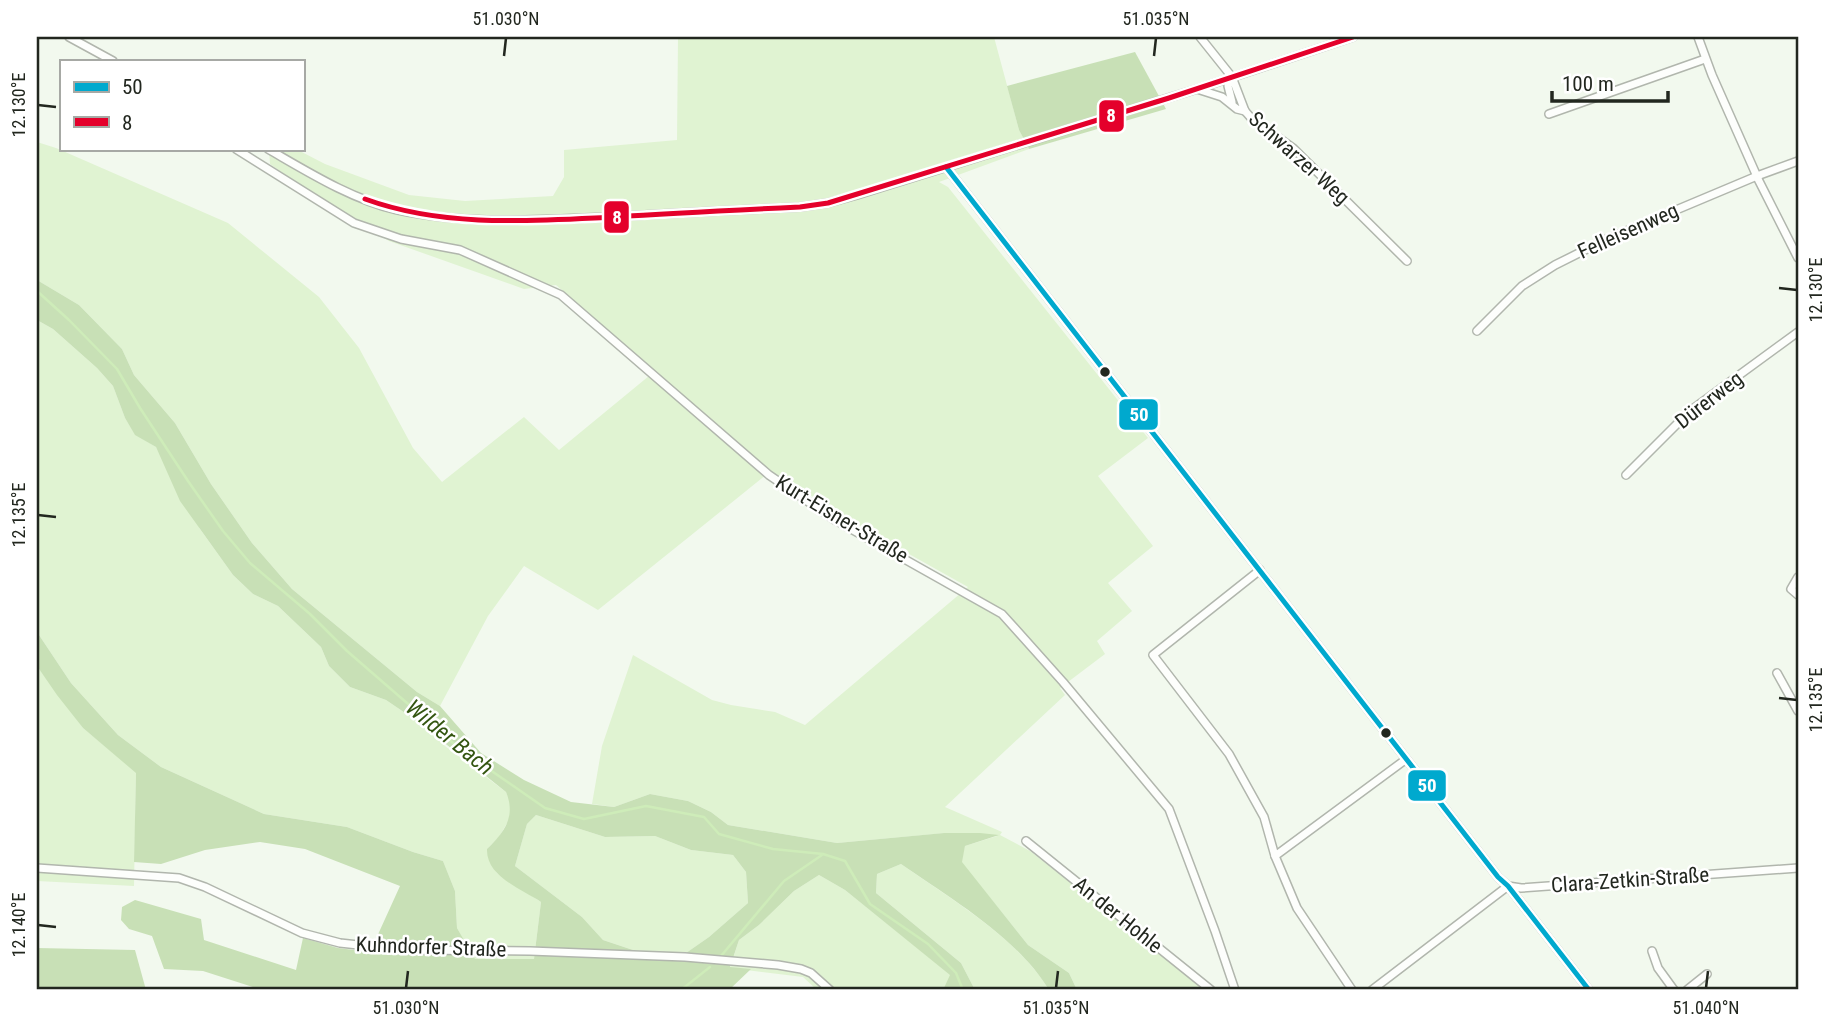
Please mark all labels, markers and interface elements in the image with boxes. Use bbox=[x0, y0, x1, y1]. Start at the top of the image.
text: 51.030°N bbox=[472, 8, 540, 29]
text: 51.035°N bbox=[1122, 8, 1190, 29]
legend bbox=[60, 60, 304, 150]
scale bar bbox=[1552, 60, 1667, 104]
text: 100 m bbox=[1562, 72, 1614, 96]
text: 12.130°E bbox=[8, 73, 29, 137]
text: 50 bbox=[122, 75, 143, 99]
line badge: 8 bbox=[1098, 99, 1125, 133]
text: 8 bbox=[1106, 104, 1116, 127]
street label: Schwarzer Weg bbox=[1244, 107, 1354, 209]
text: 8 bbox=[122, 111, 132, 135]
street label: Felleisenweg bbox=[1574, 198, 1682, 264]
line badge: 8 bbox=[603, 200, 630, 234]
text: 8 bbox=[612, 206, 622, 229]
text: 12.130°E bbox=[1805, 258, 1826, 322]
unlabelled marker bbox=[1098, 365, 1112, 379]
street label: Dürerweg bbox=[1671, 366, 1747, 434]
line badge: 50 bbox=[1118, 398, 1159, 431]
text: 50 bbox=[1129, 403, 1149, 426]
street label: Kurt-Eisner-Straße bbox=[771, 470, 913, 568]
text: 12.135°E bbox=[8, 483, 29, 547]
text: 12.135°E bbox=[1805, 668, 1826, 732]
water label: Wilder Bach bbox=[400, 694, 499, 781]
unlabelled marker bbox=[1379, 726, 1393, 740]
line badge: 50 bbox=[1407, 769, 1447, 802]
text: 50 bbox=[1417, 774, 1437, 797]
street label: Clara-Zetkin-Straße bbox=[1550, 862, 1710, 897]
street label: An der Hohle bbox=[1069, 872, 1167, 958]
text: 12.140°E bbox=[8, 893, 29, 957]
street label: Kuhndorfer Straße bbox=[355, 932, 507, 962]
text: 51.030°N bbox=[372, 997, 440, 1018]
text: 51.035°N bbox=[1022, 997, 1090, 1018]
text: 51.040°N bbox=[1672, 997, 1740, 1018]

